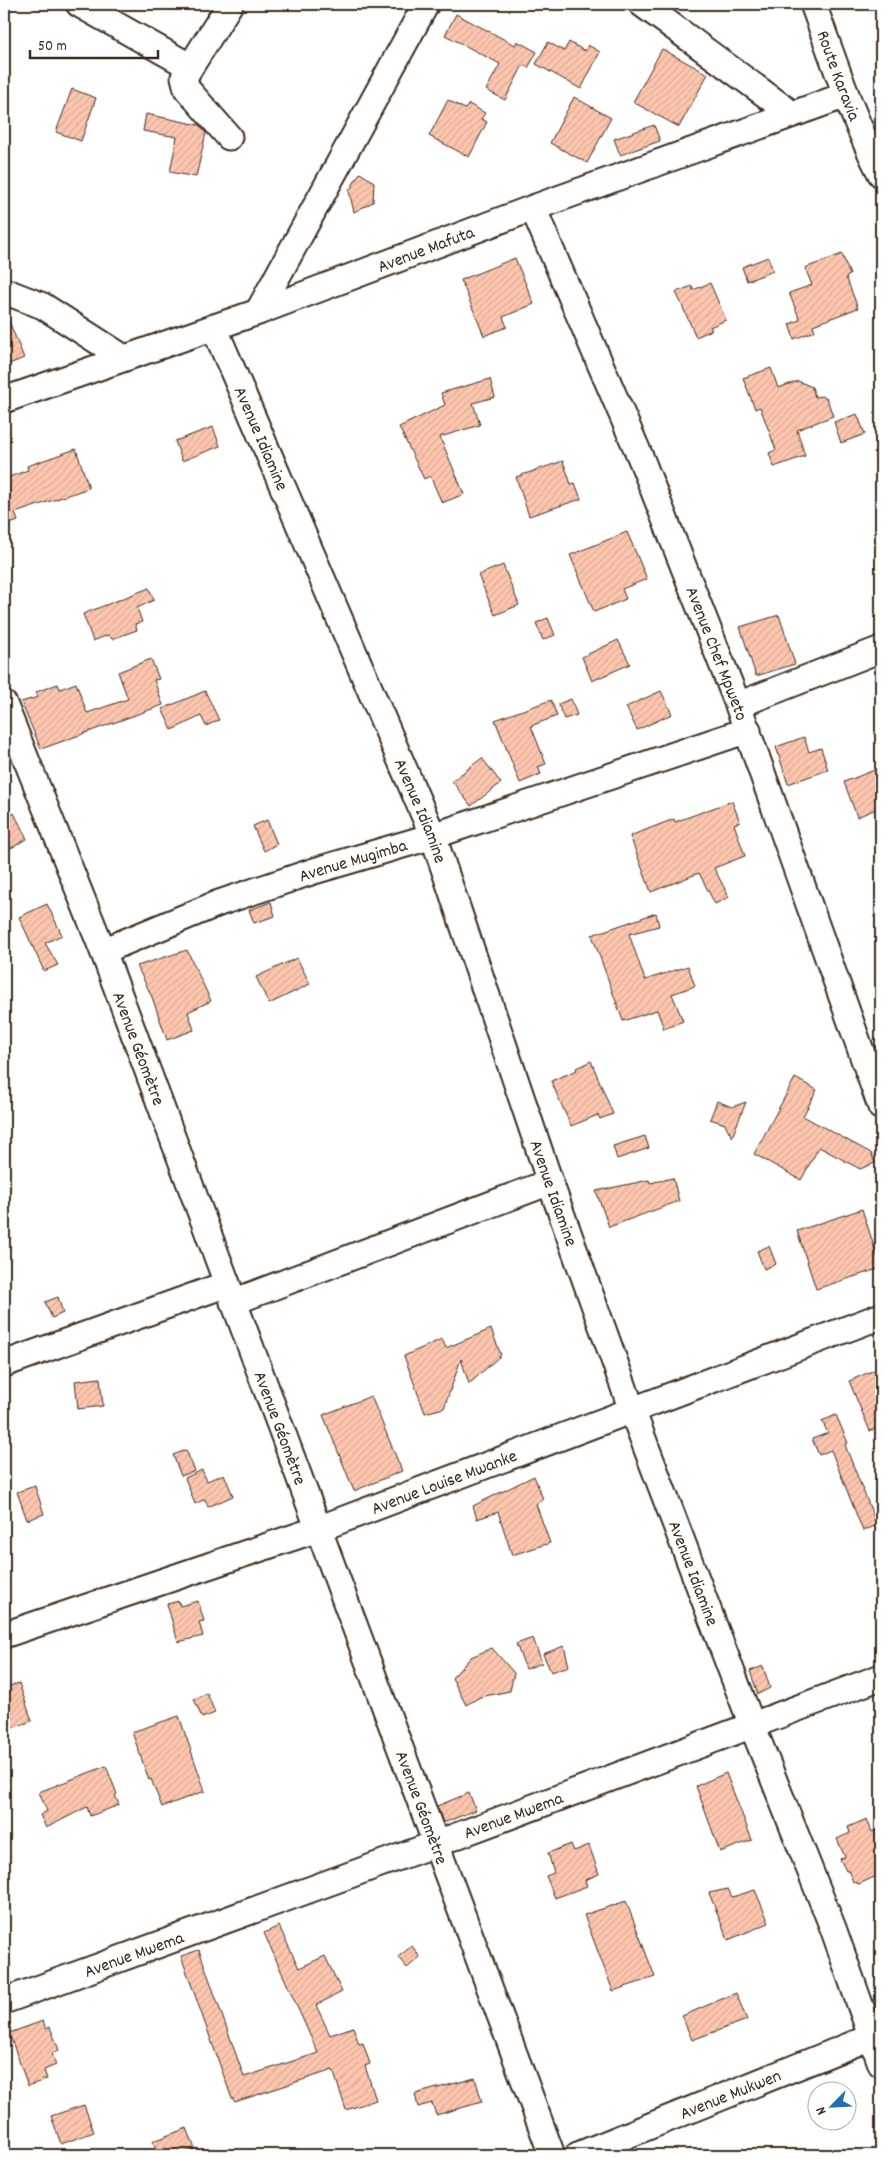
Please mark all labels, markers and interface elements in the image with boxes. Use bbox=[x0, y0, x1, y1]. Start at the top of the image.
scale bar bbox=[30, 28, 158, 60]
street label: Route Karavia bbox=[809, 28, 865, 126]
text: 50 m bbox=[38, 36, 67, 58]
street label: Avenue Mafuta bbox=[375, 221, 479, 281]
street label: Avenue Idiamine bbox=[226, 383, 293, 495]
street label: Avenue Chef Mpweto bbox=[678, 583, 753, 724]
street label: Avenue Idiamine bbox=[386, 755, 451, 867]
street label: Avenue Mugimba bbox=[296, 834, 411, 890]
street label: Avenue Géomètre bbox=[104, 989, 170, 1110]
street label: Avenue Idiamine bbox=[522, 1137, 582, 1250]
street label: Avenue Géomètre bbox=[246, 1368, 311, 1489]
street label: Avenue Louise Mwanke bbox=[368, 1445, 521, 1523]
street label: Avenue Idiamine bbox=[660, 1517, 723, 1630]
street label: Avenue Géomètre bbox=[387, 1748, 453, 1869]
street label: Avenue Mwema bbox=[461, 1787, 568, 1847]
street label: Avenue Mwema bbox=[81, 1926, 188, 1986]
street label: Avenue Mukwen bbox=[677, 2064, 785, 2128]
north arrow bbox=[808, 2082, 858, 2132]
text: N bbox=[811, 2103, 832, 2118]

